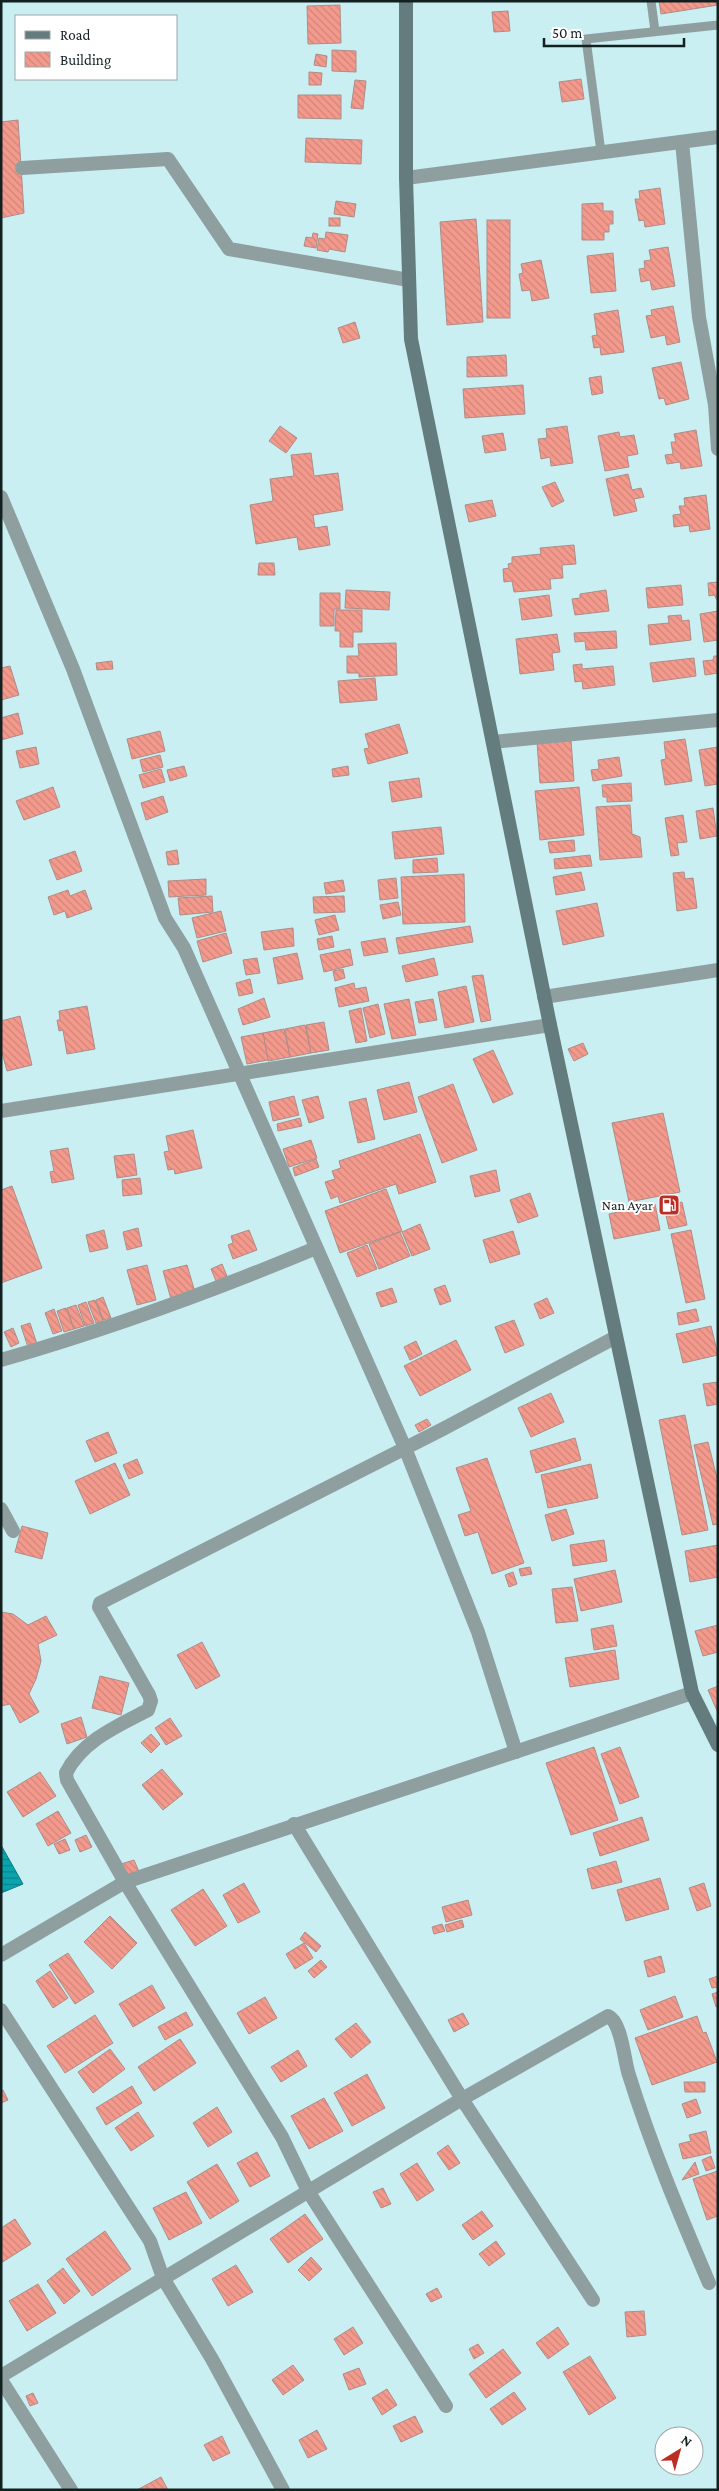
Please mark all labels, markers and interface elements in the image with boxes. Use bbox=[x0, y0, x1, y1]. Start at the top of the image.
legend bbox=[15, 15, 178, 80]
scale bar bbox=[544, 15, 684, 47]
text: 50 m bbox=[552, 25, 582, 41]
text: Road bbox=[60, 27, 91, 43]
text: Building bbox=[60, 52, 111, 69]
fuel station icon: Nan Ayar bbox=[657, 1193, 681, 1217]
place label: Nan Ayar bbox=[602, 1197, 653, 1213]
north arrow bbox=[654, 2426, 704, 2476]
text: N bbox=[678, 2431, 696, 2450]

